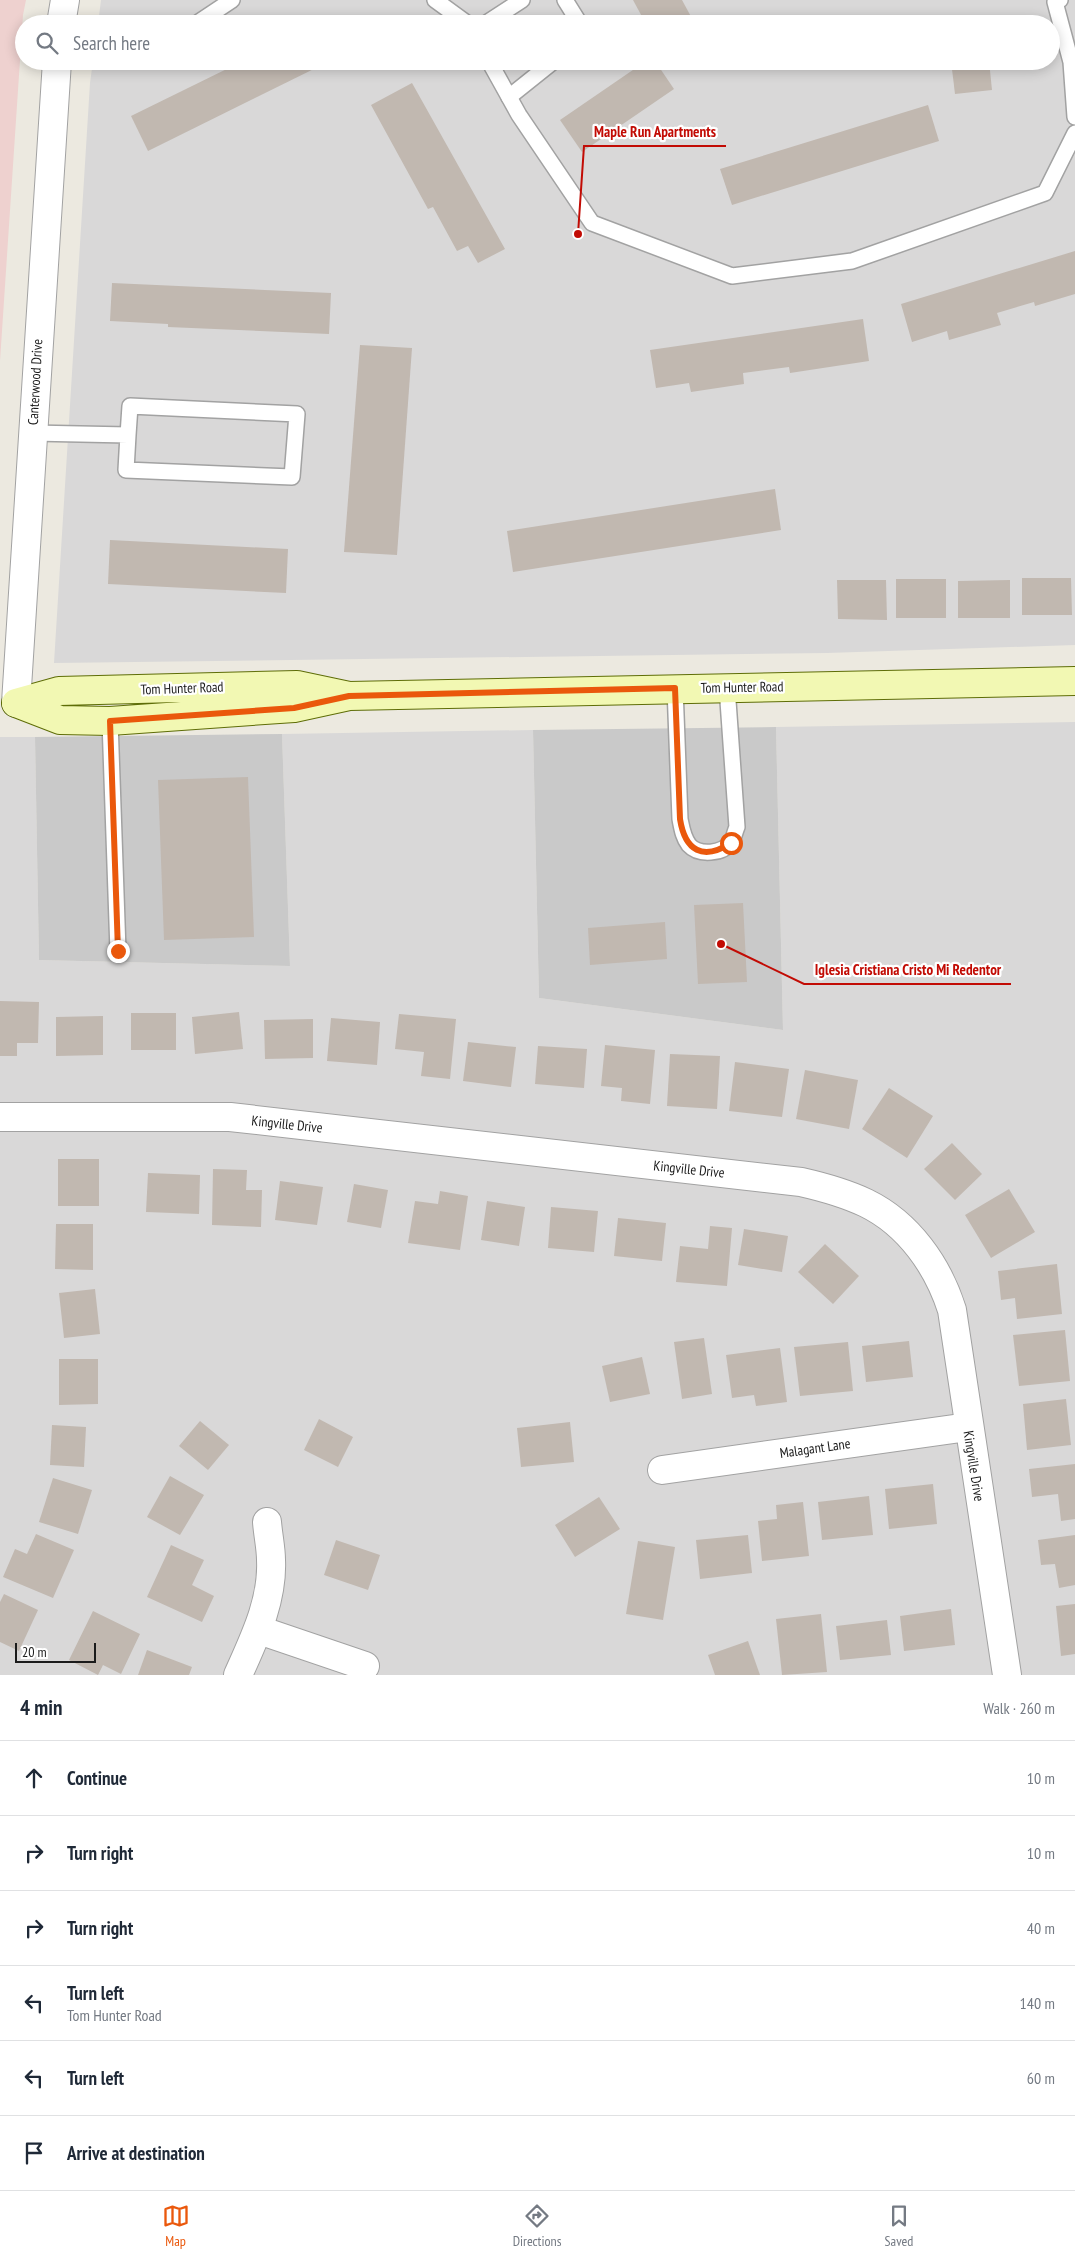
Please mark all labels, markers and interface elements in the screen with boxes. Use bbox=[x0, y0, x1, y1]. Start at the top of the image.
search box bbox=[15, 15, 1060, 70]
icon: search bbox=[33, 29, 61, 57]
text: Search here bbox=[73, 31, 150, 55]
callout: Maple Run Apartments bbox=[584, 116, 726, 146]
text: Maple Run Apartments bbox=[594, 122, 716, 141]
street label: Canterwood Drive bbox=[24, 338, 46, 425]
street label: Tom Hunter Road bbox=[700, 677, 784, 697]
street label: Tom Hunter Road bbox=[140, 678, 224, 698]
route start bbox=[720, 832, 743, 855]
route end bbox=[107, 940, 130, 963]
callout: Iglesia Cristiana Cristo Mi Redentor bbox=[804, 954, 1011, 984]
text: Iglesia Cristiana Cristo Mi Redentor bbox=[815, 960, 1002, 979]
street label: Kingville Drive bbox=[251, 1111, 324, 1137]
street label: Kingville Drive bbox=[653, 1156, 726, 1182]
street label: Kingville Drive bbox=[960, 1429, 989, 1503]
street label: Malagant Lane bbox=[779, 1434, 852, 1462]
scale bar bbox=[15, 1640, 96, 1663]
text: 20 m bbox=[22, 1643, 47, 1661]
text: 4 min bbox=[20, 1694, 62, 1721]
text: Walk · 260 m bbox=[983, 1698, 1055, 1718]
icon: ahead bbox=[20, 1764, 48, 1792]
text: Continue bbox=[67, 1766, 127, 1790]
text: 10 m bbox=[1027, 1768, 1055, 1788]
icon: right bbox=[20, 1839, 48, 1867]
text: Turn right bbox=[67, 1841, 133, 1865]
text: 10 m bbox=[1027, 1843, 1055, 1863]
icon: right bbox=[20, 1914, 48, 1942]
text: Turn right bbox=[67, 1916, 133, 1940]
text: 40 m bbox=[1027, 1918, 1055, 1938]
text: Turn left bbox=[67, 1981, 124, 2005]
icon: left bbox=[20, 1989, 48, 2017]
text: 140 m bbox=[1020, 1993, 1055, 2013]
text: Tom Hunter Road bbox=[67, 2005, 162, 2025]
icon: left bbox=[20, 2064, 48, 2092]
text: Turn left bbox=[67, 2066, 124, 2090]
text: 60 m bbox=[1027, 2068, 1055, 2088]
icon: arrive bbox=[20, 2139, 48, 2167]
text: Arrive at destination bbox=[67, 2141, 205, 2165]
tab: Map bbox=[162, 2202, 190, 2250]
tab: Directions bbox=[513, 2202, 561, 2250]
tab: Saved bbox=[885, 2202, 913, 2250]

